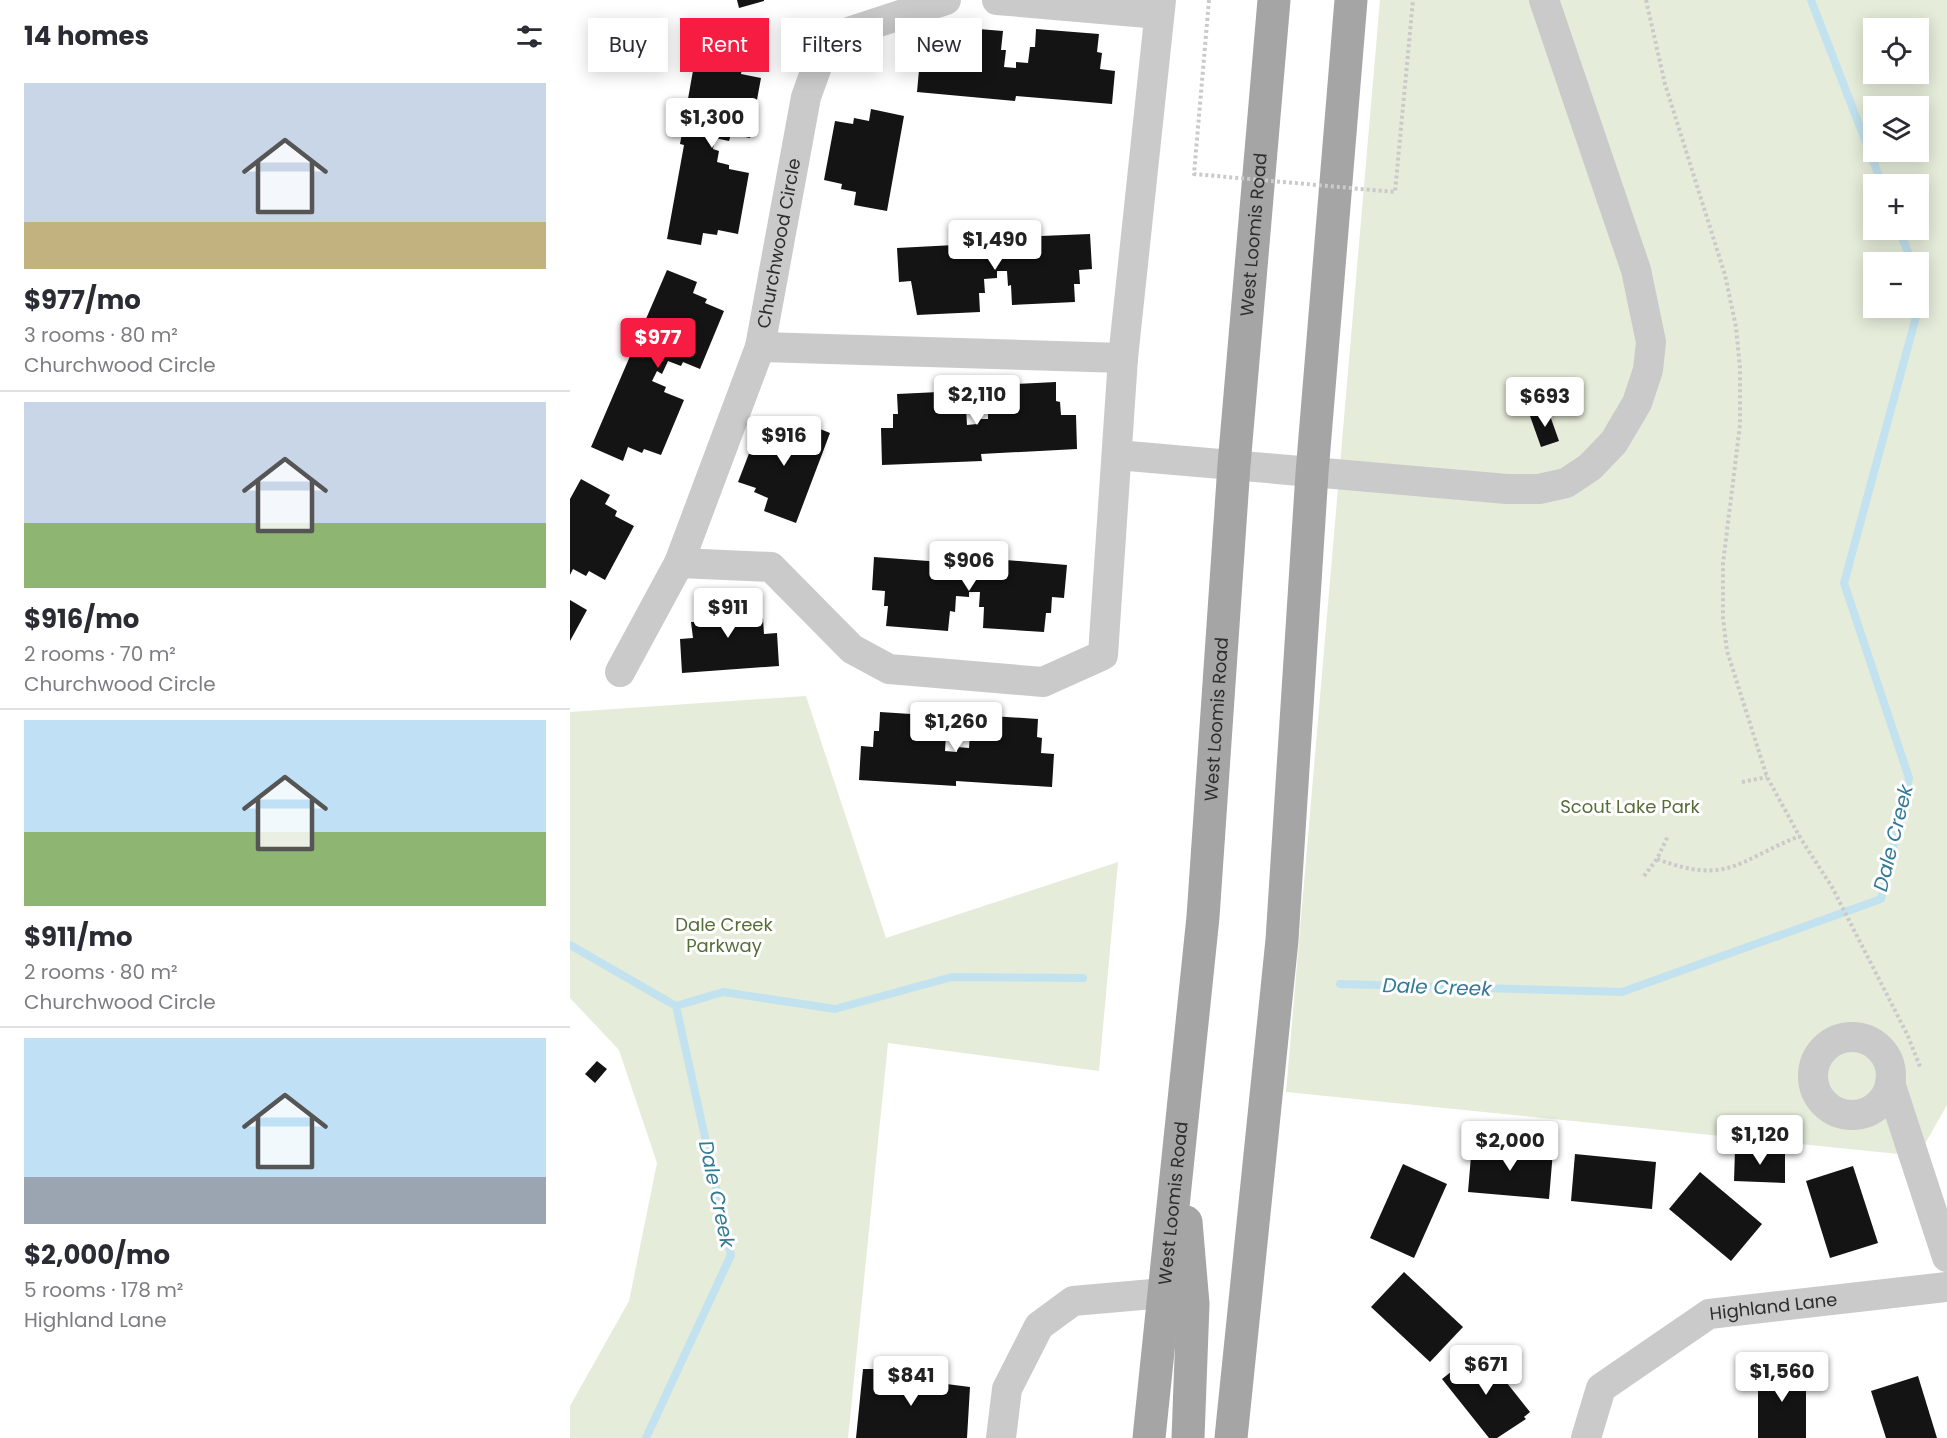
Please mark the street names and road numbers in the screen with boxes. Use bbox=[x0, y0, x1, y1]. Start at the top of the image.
street label: West Loomis Road bbox=[1234, 152, 1273, 318]
street label: Churchwood Circle bbox=[751, 156, 806, 330]
street label: West Loomis Road bbox=[1198, 636, 1234, 802]
street label: West Loomis Road bbox=[1152, 1120, 1194, 1286]
street label: Highland Lane bbox=[1708, 1287, 1839, 1326]

